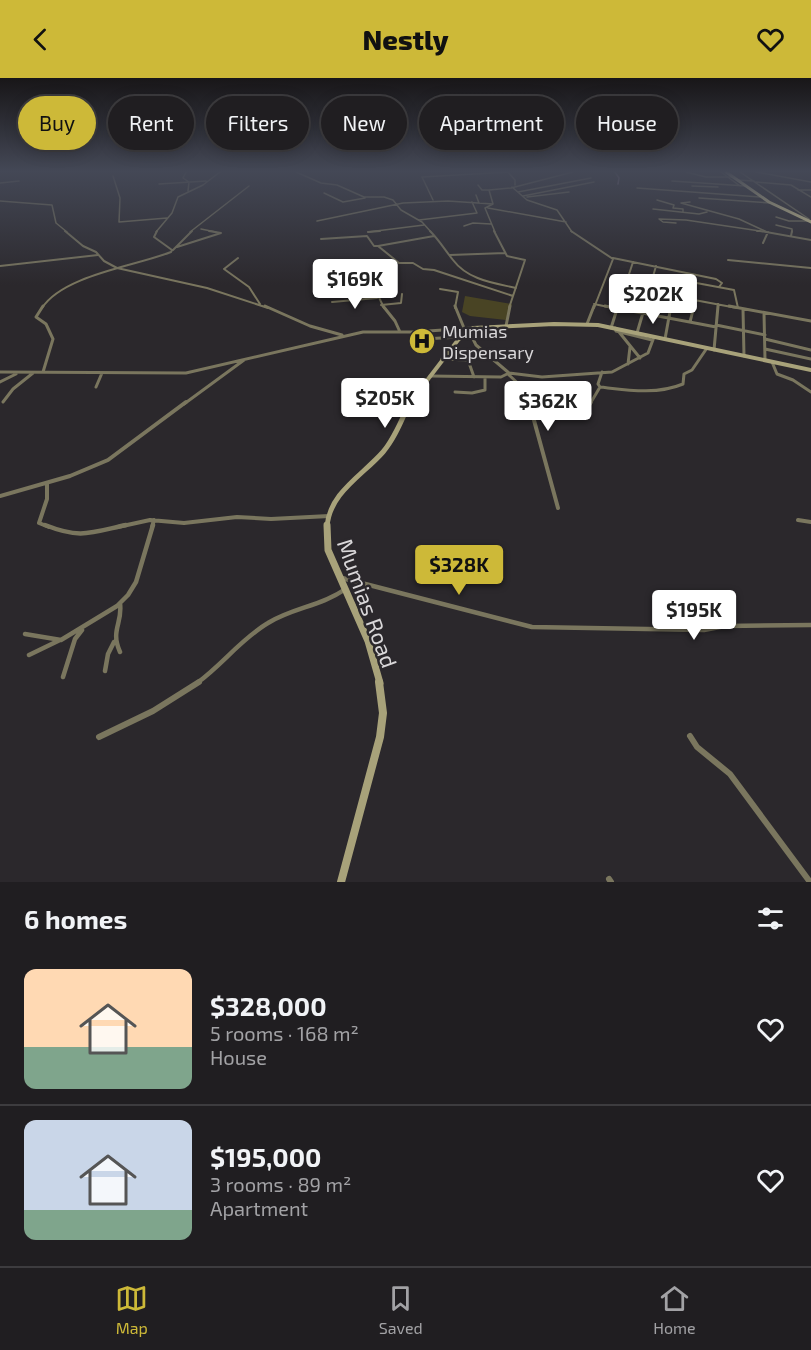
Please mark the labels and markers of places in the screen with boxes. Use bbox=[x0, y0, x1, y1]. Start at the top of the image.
pin: $169K bbox=[313, 259, 397, 310]
pin: $202K bbox=[611, 274, 695, 325]
place label: Mumias Dispensary bbox=[442, 320, 534, 363]
hospital icon: Mumias Dispensary bbox=[407, 326, 437, 356]
pin: $205K bbox=[343, 378, 427, 429]
pin: $362K bbox=[506, 381, 590, 432]
pin: $328K bbox=[417, 545, 501, 596]
pin: $195K bbox=[652, 590, 736, 641]

